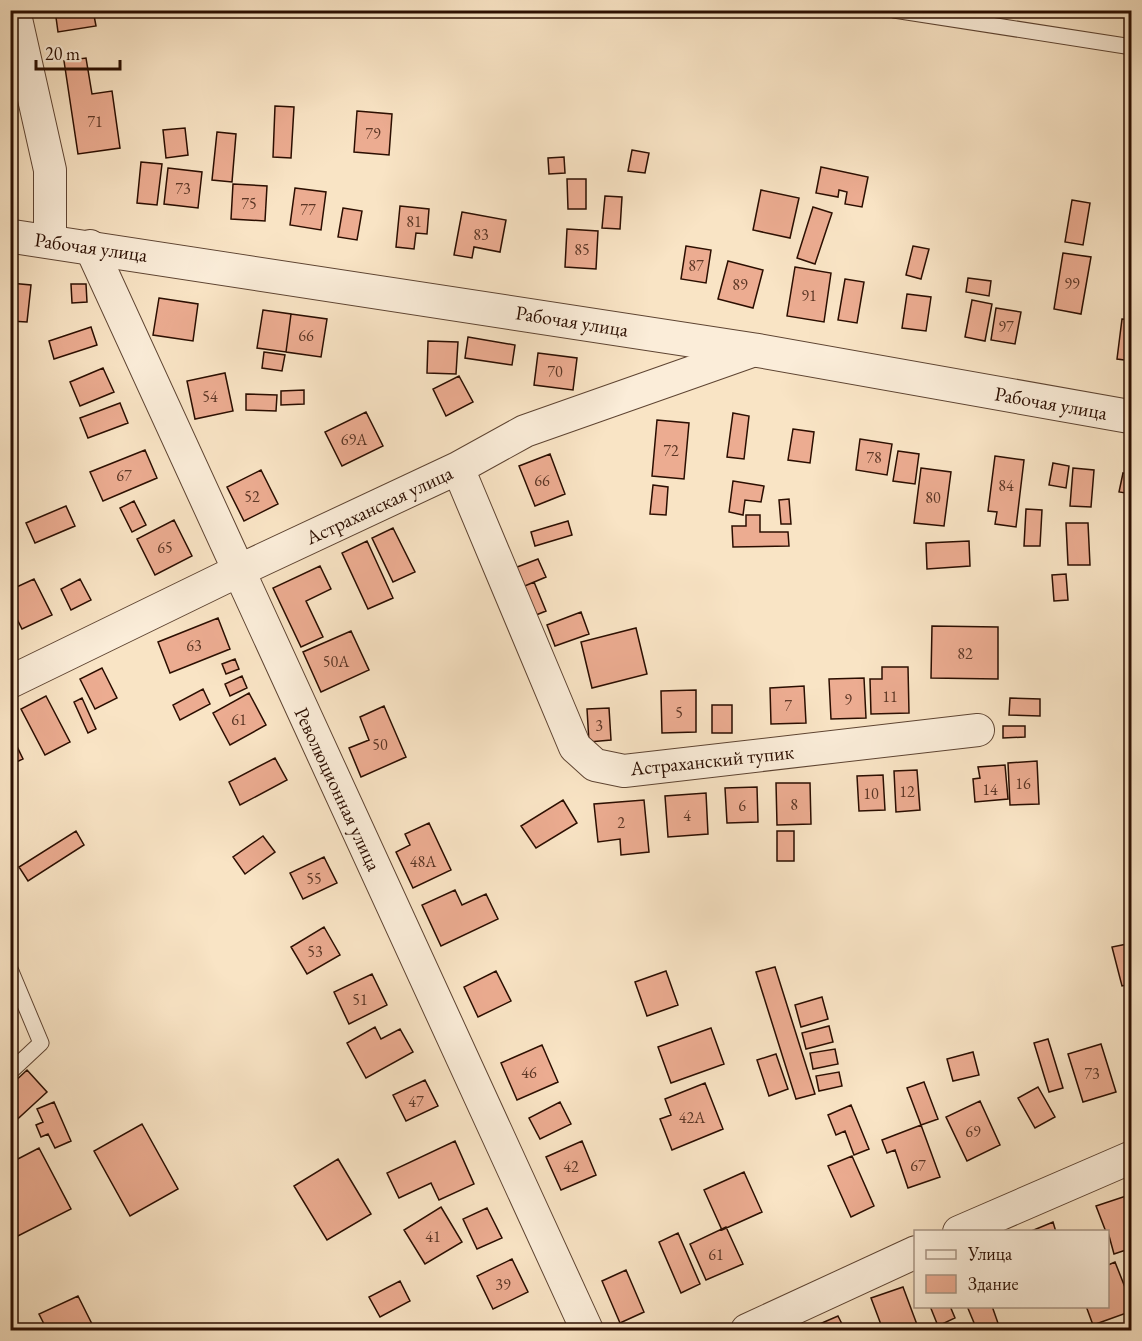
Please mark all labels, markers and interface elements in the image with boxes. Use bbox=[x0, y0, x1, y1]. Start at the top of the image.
scale bar bbox=[36, 33, 120, 71]
text: 20 m bbox=[45, 42, 80, 65]
house number: 71 bbox=[87, 111, 103, 132]
house number: 79 bbox=[365, 123, 381, 144]
house number: 73 bbox=[175, 178, 191, 199]
house number: 75 bbox=[241, 193, 257, 214]
house number: 77 bbox=[300, 199, 316, 220]
house number: 81 bbox=[406, 211, 422, 232]
house number: 83 bbox=[473, 224, 489, 245]
street label: Рабочая улица bbox=[33, 226, 149, 268]
house number: 85 bbox=[574, 239, 590, 260]
house number: 87 bbox=[688, 255, 704, 276]
house number: 99 bbox=[1064, 273, 1080, 294]
house number: 89 bbox=[732, 274, 748, 295]
house number: 91 bbox=[801, 285, 817, 306]
street label: Рабочая улица bbox=[514, 299, 630, 343]
house number: 97 bbox=[998, 316, 1014, 337]
house number: 66 bbox=[298, 325, 314, 346]
house number: 70 bbox=[547, 361, 563, 382]
street label: Рабочая улица bbox=[993, 380, 1109, 426]
house number: 54 bbox=[202, 386, 218, 407]
house number: 69А bbox=[341, 429, 368, 450]
house number: 72 bbox=[663, 440, 679, 461]
house number: 78 bbox=[866, 447, 882, 468]
street label: Астраханская улица bbox=[300, 459, 457, 551]
house number: 67 bbox=[116, 465, 132, 486]
house number: 66 bbox=[534, 470, 550, 491]
house number: 84 bbox=[998, 475, 1014, 496]
house number: 52 bbox=[244, 486, 260, 507]
house number: 80 bbox=[925, 487, 941, 508]
house number: 65 bbox=[157, 537, 173, 558]
house number: 63 bbox=[186, 635, 202, 656]
house number: 82 bbox=[957, 643, 973, 664]
house number: 50А bbox=[323, 651, 350, 672]
house number: 11 bbox=[882, 686, 898, 707]
house number: 9 bbox=[844, 689, 852, 710]
house number: 7 bbox=[784, 695, 792, 716]
house number: 5 bbox=[675, 702, 683, 723]
street label: Революционная улица bbox=[289, 703, 387, 875]
house number: 61 bbox=[231, 709, 247, 730]
house number: 3 bbox=[595, 715, 603, 736]
house number: 50 bbox=[372, 734, 388, 755]
street label: Астраханский тупик bbox=[628, 738, 796, 782]
house number: 16 bbox=[1015, 773, 1031, 794]
house number: 14 bbox=[982, 779, 998, 800]
house number: 12 bbox=[899, 781, 915, 802]
house number: 10 bbox=[863, 783, 879, 804]
house number: 8 bbox=[790, 794, 798, 815]
house number: 6 bbox=[738, 795, 746, 816]
house number: 4 bbox=[683, 805, 691, 826]
house number: 2 bbox=[617, 812, 625, 833]
house number: 48А bbox=[410, 851, 437, 872]
house number: 55 bbox=[306, 868, 322, 889]
house number: 53 bbox=[307, 941, 323, 962]
house number: 51 bbox=[352, 989, 368, 1010]
house number: 46 bbox=[521, 1062, 537, 1083]
house number: 73 bbox=[1084, 1063, 1100, 1084]
house number: 47 bbox=[408, 1091, 424, 1112]
house number: 42А bbox=[679, 1107, 706, 1128]
house number: 69 bbox=[965, 1121, 981, 1142]
house number: 67 bbox=[910, 1155, 926, 1176]
house number: 42 bbox=[563, 1156, 579, 1177]
house number: 41 bbox=[425, 1226, 441, 1247]
legend bbox=[914, 1230, 1109, 1308]
text: Улица bbox=[967, 1242, 1013, 1265]
house number: 61 bbox=[708, 1244, 724, 1265]
text: Здание bbox=[968, 1272, 1018, 1295]
house number: 39 bbox=[495, 1274, 511, 1295]

